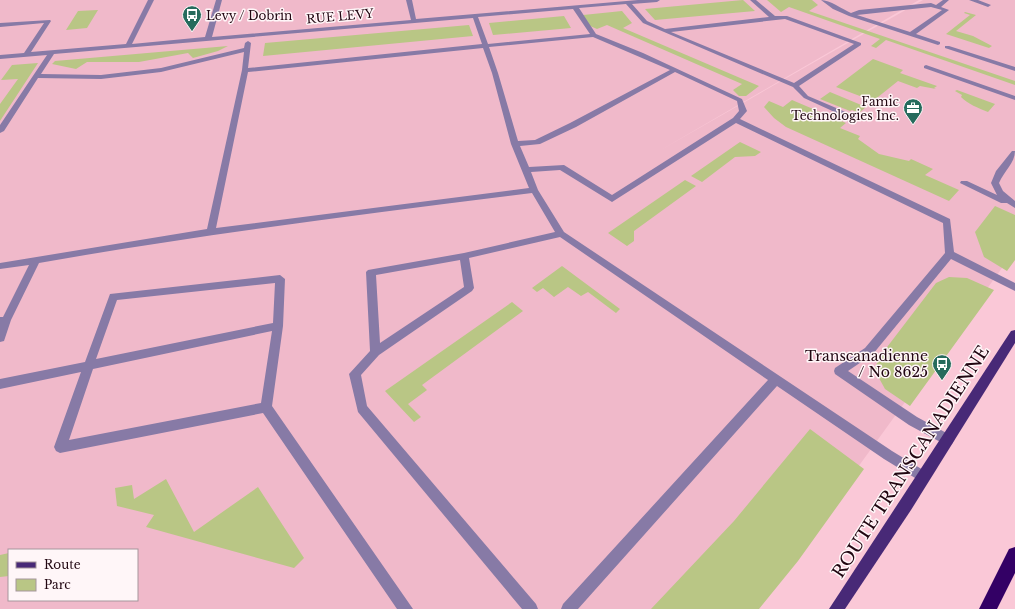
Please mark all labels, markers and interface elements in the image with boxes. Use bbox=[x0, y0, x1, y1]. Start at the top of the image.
bus stop icon: Levy / Dobrin bbox=[181, 4, 203, 32]
street label: RUE LEVY bbox=[306, 6, 374, 26]
place label: Levy / Dobrin bbox=[206, 8, 292, 23]
place label: Famic Technologies Inc. bbox=[791, 94, 900, 123]
office icon: Famic Technologies Inc. bbox=[902, 97, 924, 125]
street label: ROUTE TRANSCANADIENNE bbox=[828, 342, 994, 582]
place label: Transcanadienne / No 8625 bbox=[805, 347, 928, 381]
bus stop icon: Transcanadienne / No 8625 bbox=[931, 353, 953, 381]
legend bbox=[8, 549, 138, 601]
text: Route bbox=[44, 557, 81, 572]
text: Parc bbox=[44, 577, 71, 592]

